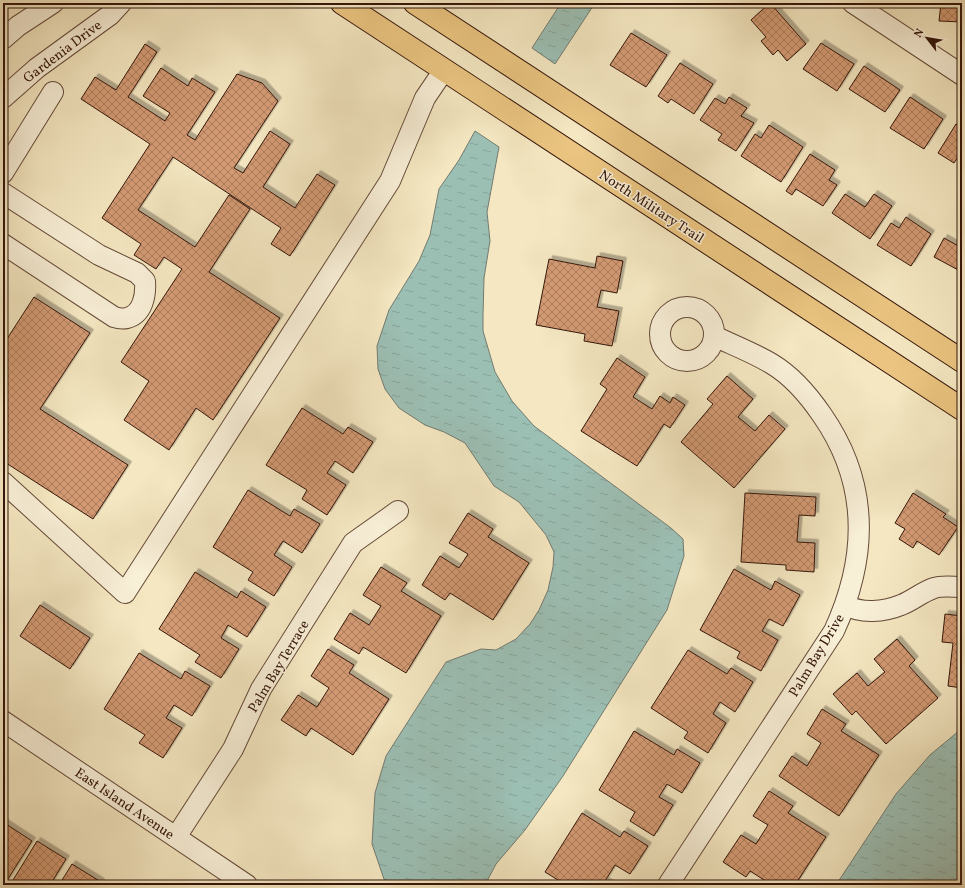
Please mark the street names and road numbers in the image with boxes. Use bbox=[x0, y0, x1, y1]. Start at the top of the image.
street label: Gardenia Drive bbox=[20, 16, 106, 88]
street label: North Military Trail bbox=[595, 166, 707, 248]
street label: Palm Bay Drive bbox=[785, 610, 850, 701]
street label: Palm Bay Terrace bbox=[244, 617, 315, 717]
street label: East Island Avenue bbox=[71, 764, 178, 845]

